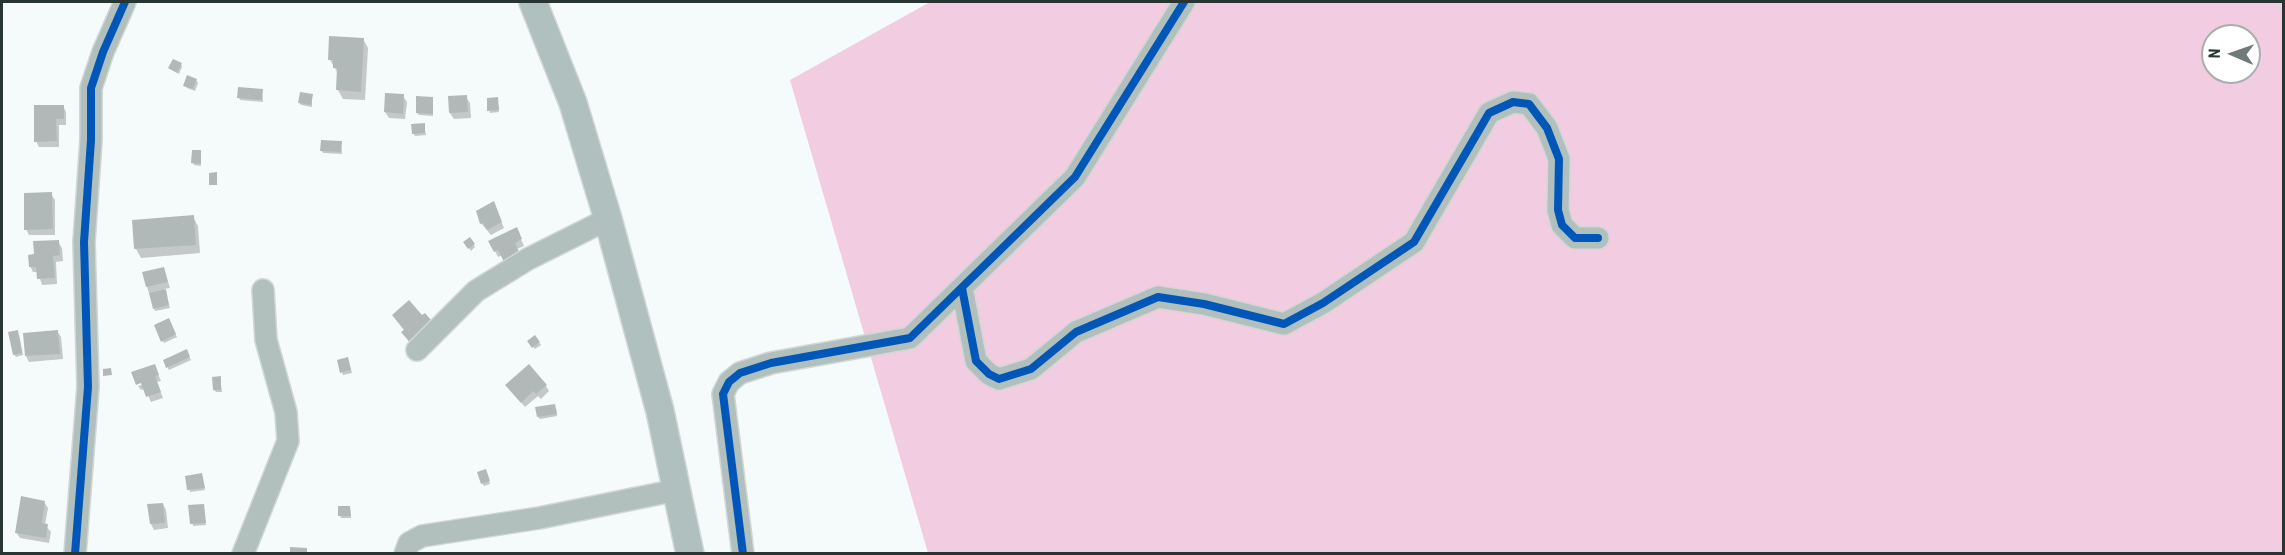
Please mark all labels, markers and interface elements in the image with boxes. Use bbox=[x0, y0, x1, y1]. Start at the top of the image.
north arrow bbox=[2201, 24, 2261, 84]
text: N bbox=[2205, 48, 2224, 59]

